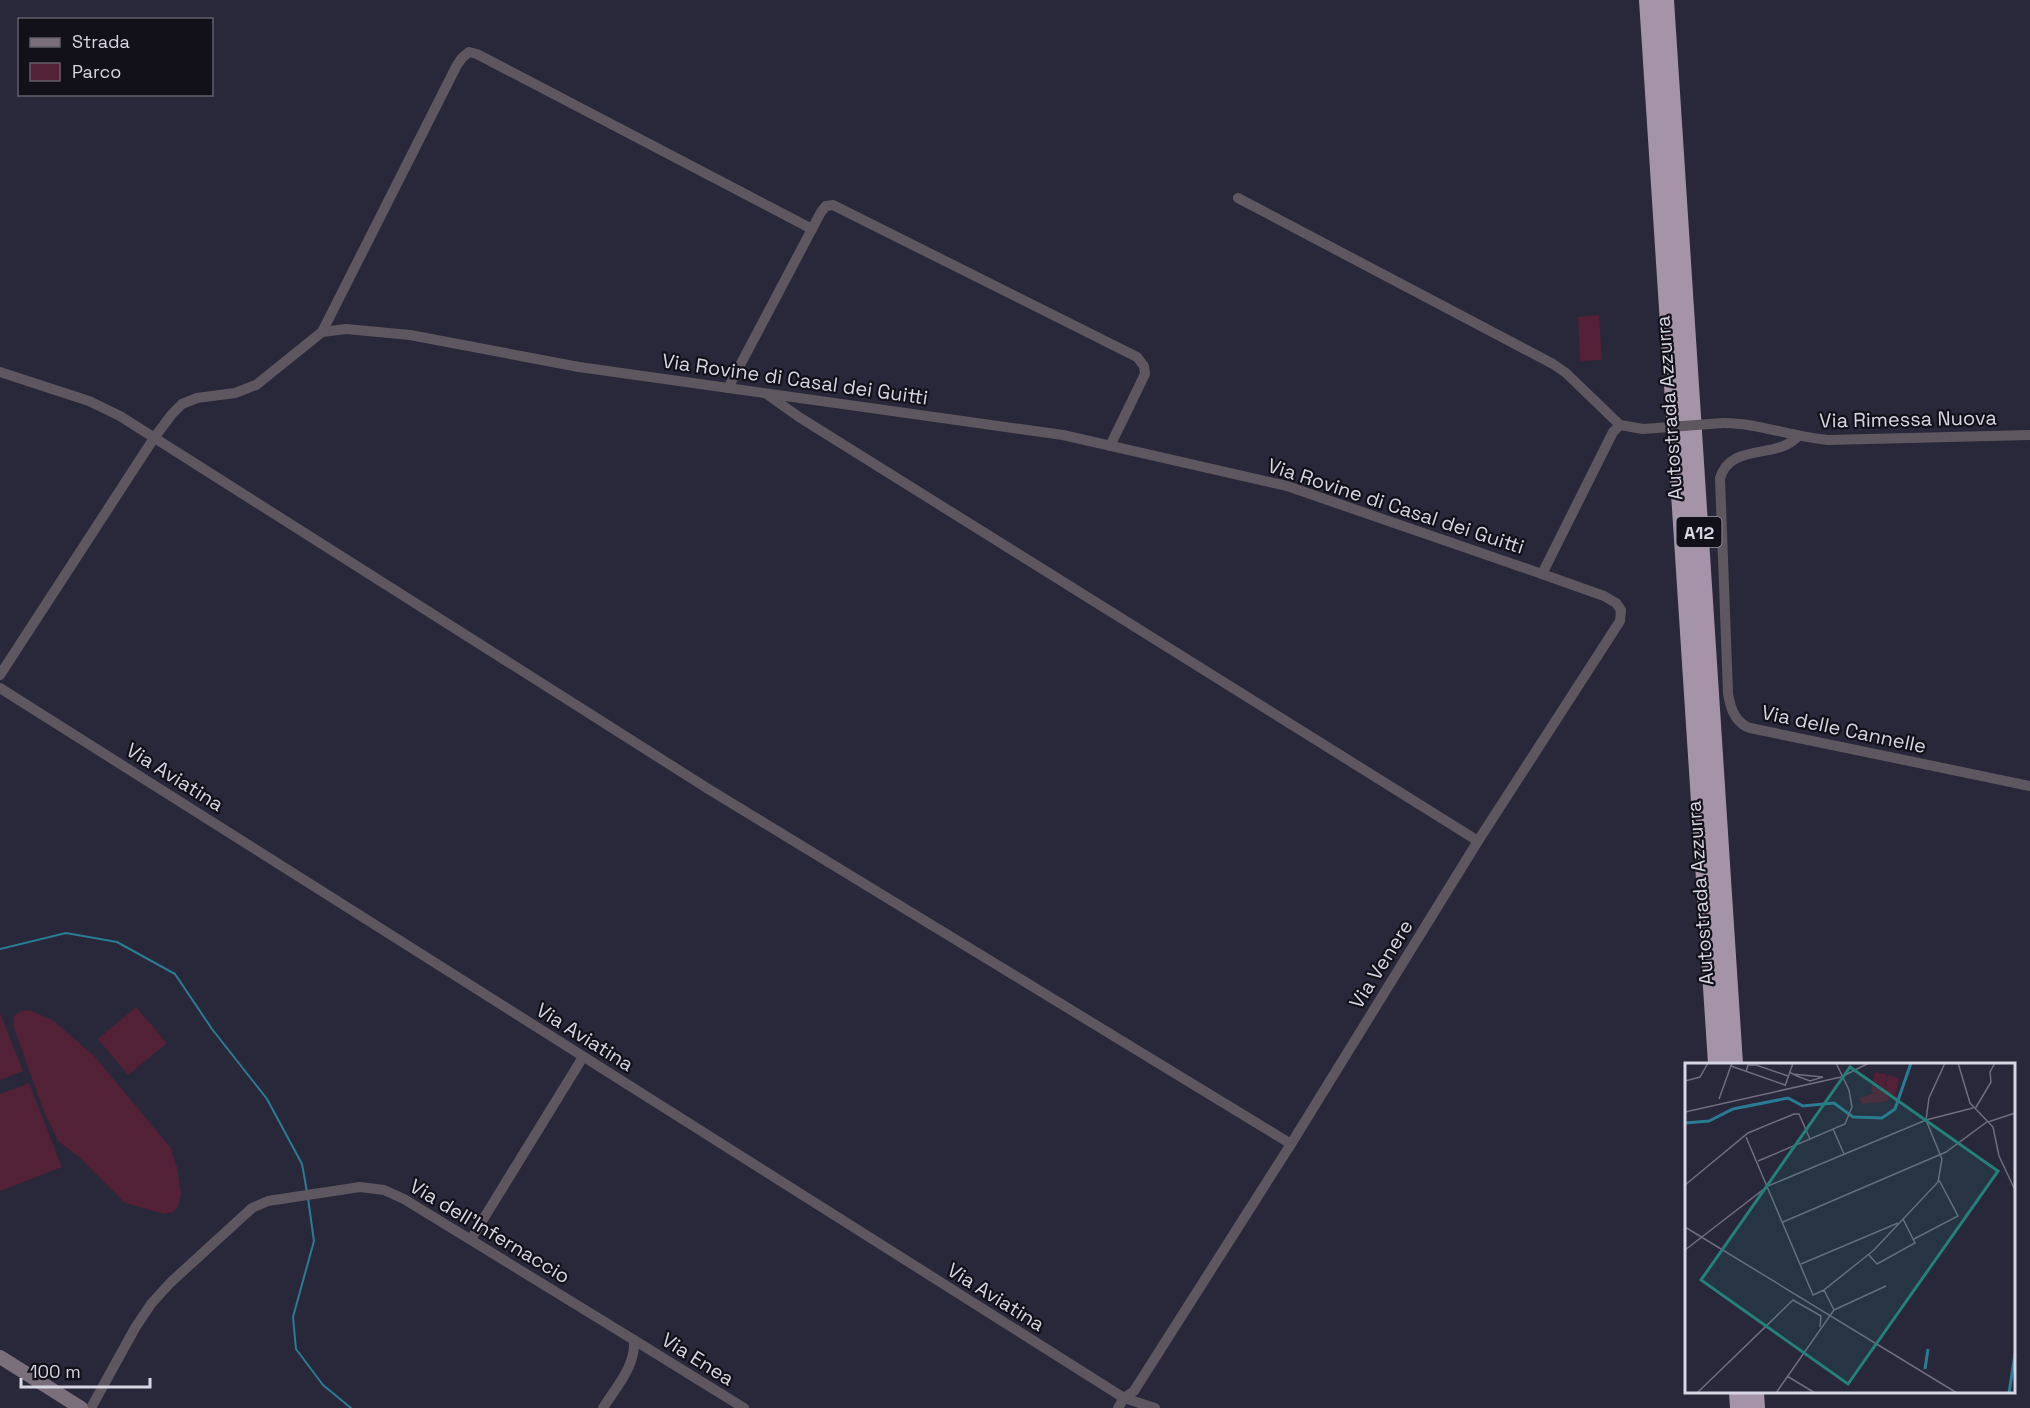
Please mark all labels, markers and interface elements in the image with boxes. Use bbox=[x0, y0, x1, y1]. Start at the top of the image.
legend bbox=[18, 18, 213, 96]
text: Strada bbox=[72, 30, 130, 53]
text: Parco bbox=[72, 60, 121, 83]
street label: Autostrada Azzurra bbox=[1650, 315, 1688, 501]
street label: Via Rovine di Casal dei Guitti bbox=[660, 347, 930, 411]
street label: Via Rimessa Nuova bbox=[1819, 404, 1997, 434]
street label: Via Rovine di Casal dei Guitti bbox=[1264, 452, 1528, 560]
road number: A12 bbox=[1676, 517, 1722, 547]
street label: Via delle Cannelle bbox=[1759, 699, 1929, 759]
street label: Via Aviatina bbox=[121, 737, 229, 817]
street label: Autostrada Azzurra bbox=[1681, 800, 1719, 986]
street label: Via Venere bbox=[1343, 915, 1419, 1013]
street label: Via Aviatina bbox=[531, 997, 639, 1077]
inset map bbox=[1685, 1063, 2015, 1393]
street label: Via dell'Infernaccio bbox=[405, 1173, 575, 1289]
street label: Via Aviatina bbox=[942, 1257, 1050, 1337]
street label: Via Enea bbox=[657, 1327, 739, 1391]
scale bar bbox=[21, 1351, 150, 1389]
text: 100 m bbox=[30, 1360, 81, 1383]

